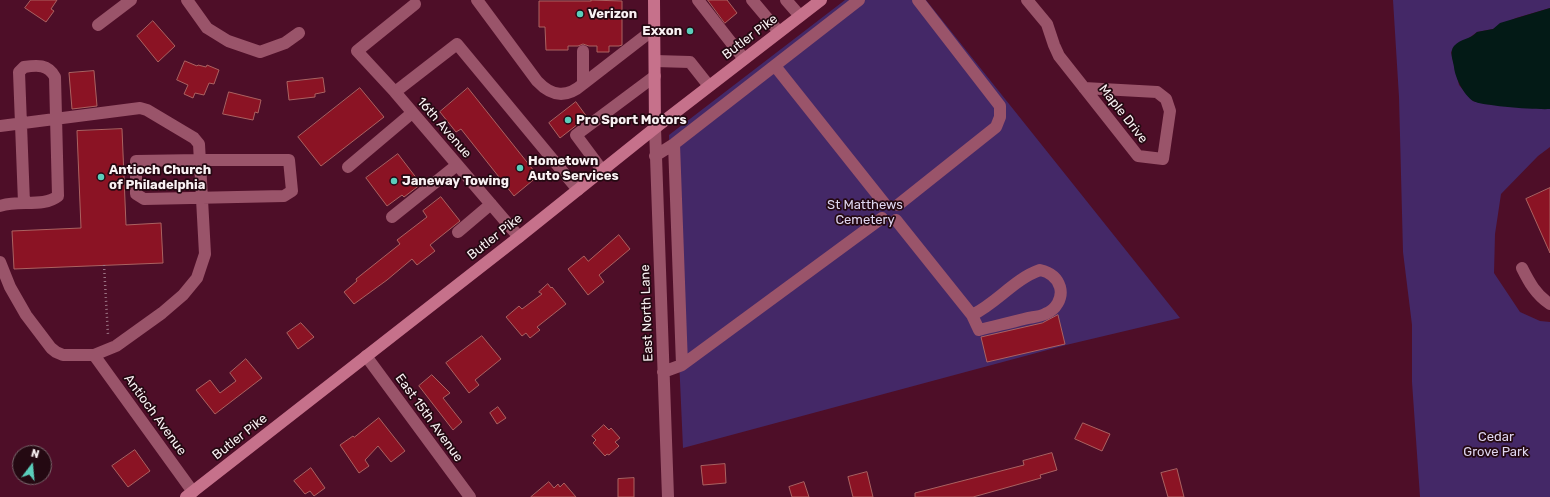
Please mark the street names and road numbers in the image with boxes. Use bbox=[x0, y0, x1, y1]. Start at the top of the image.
street label: Butler Pike bbox=[719, 11, 781, 63]
street label: Maple Drive bbox=[1095, 82, 1151, 146]
street label: 16th Avenue bbox=[413, 95, 475, 161]
street label: Butler Pike bbox=[464, 211, 526, 263]
street label: East North Lane bbox=[638, 264, 656, 362]
street label: East 15th Avenue bbox=[392, 371, 466, 465]
street label: Antioch Avenue bbox=[120, 372, 190, 458]
street label: Butler Pike bbox=[209, 411, 271, 463]

